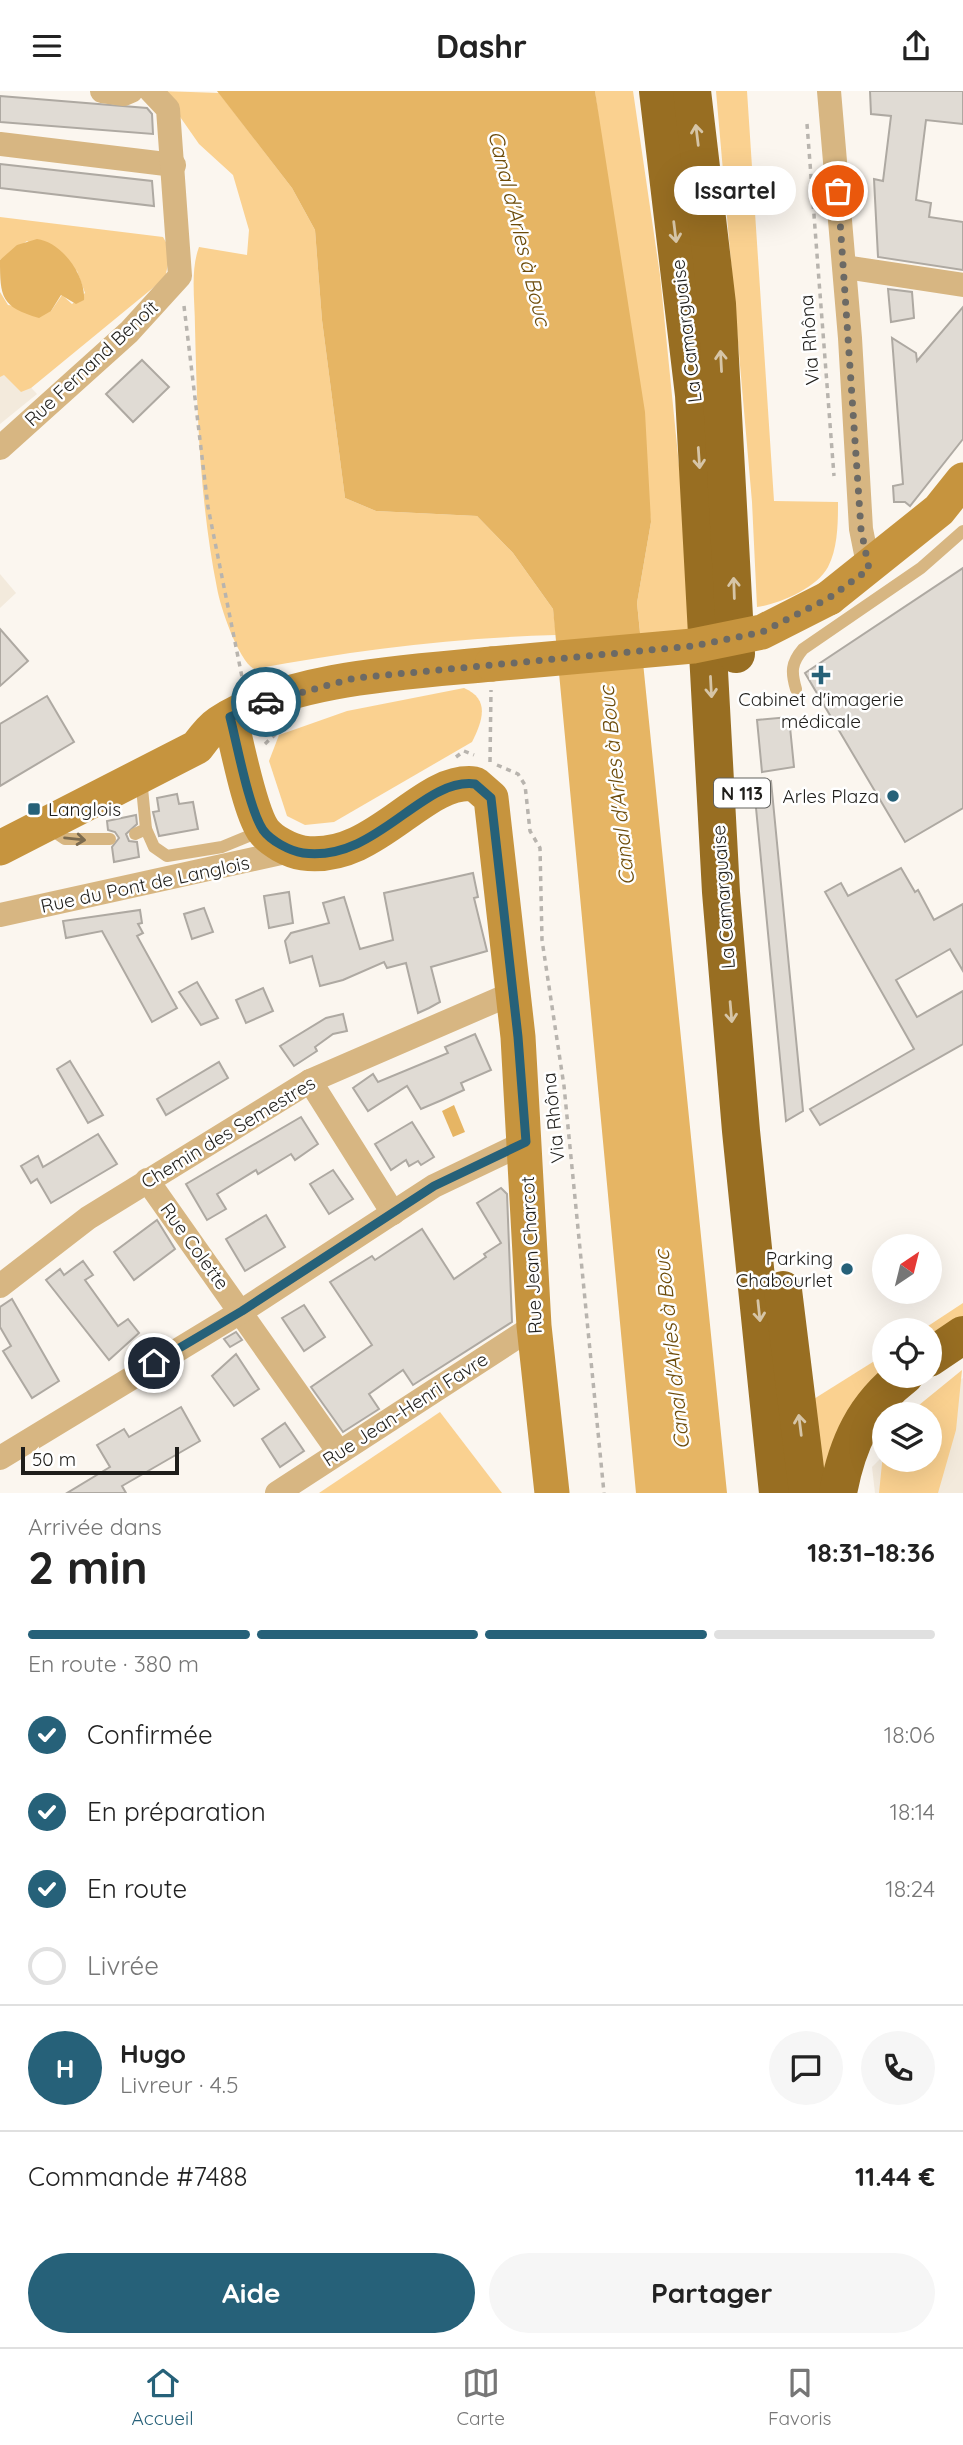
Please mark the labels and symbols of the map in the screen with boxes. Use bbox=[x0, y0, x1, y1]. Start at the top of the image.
one-way arrow bbox=[691, 124, 704, 147]
water label: Canal d'Arles à Bouc bbox=[483, 128, 557, 330]
pin bbox=[808, 161, 868, 221]
callout: Issartel bbox=[674, 167, 796, 215]
one-way arrow bbox=[668, 220, 681, 243]
street label: La Camarguaise bbox=[665, 258, 707, 404]
street label: Via Rhôna bbox=[794, 294, 824, 386]
street label: Rue Fernand Benoît bbox=[19, 295, 163, 431]
one-way arrow bbox=[714, 350, 727, 373]
one-way arrow bbox=[693, 446, 706, 469]
one-way arrow bbox=[727, 577, 740, 600]
marker: Cabinet d'imagerie médicale bbox=[811, 665, 831, 685]
courier bbox=[231, 667, 301, 737]
one-way arrow bbox=[705, 675, 718, 698]
water label: Canal d'Arles à Bouc bbox=[592, 683, 639, 887]
place label: Cabinet d'imagerie médicale bbox=[738, 687, 904, 733]
road number: N 113 bbox=[714, 779, 770, 807]
place label: Arles Plaza bbox=[783, 784, 879, 808]
marker: Arles Plaza bbox=[885, 788, 901, 804]
place label: Langlois bbox=[48, 797, 121, 821]
marker: Langlois bbox=[26, 801, 42, 817]
street label: La Camarguaise bbox=[706, 824, 740, 970]
one-way arrow bbox=[63, 833, 86, 846]
street label: Rue du Pont de Langlois bbox=[38, 850, 252, 918]
one-way arrow bbox=[725, 1000, 738, 1023]
street label: Chemin des Semestres bbox=[136, 1070, 320, 1194]
street label: Via Rhôna bbox=[536, 1072, 570, 1164]
street label: Rue Jean Charcot bbox=[515, 1175, 547, 1335]
street label: Rue Colette bbox=[155, 1198, 235, 1294]
north arrow bbox=[872, 1234, 942, 1304]
place label: Parking Chabourlet bbox=[736, 1246, 833, 1292]
water label: Canal d'Arles à Bouc bbox=[647, 1247, 694, 1451]
marker: Parking Chabourlet bbox=[839, 1261, 855, 1277]
one-way arrow bbox=[753, 1300, 766, 1322]
pin bbox=[124, 1333, 184, 1393]
street label: Rue Jean-Henri Favre bbox=[318, 1347, 492, 1471]
one-way arrow bbox=[793, 1414, 806, 1437]
scale bar bbox=[21, 1444, 178, 1476]

